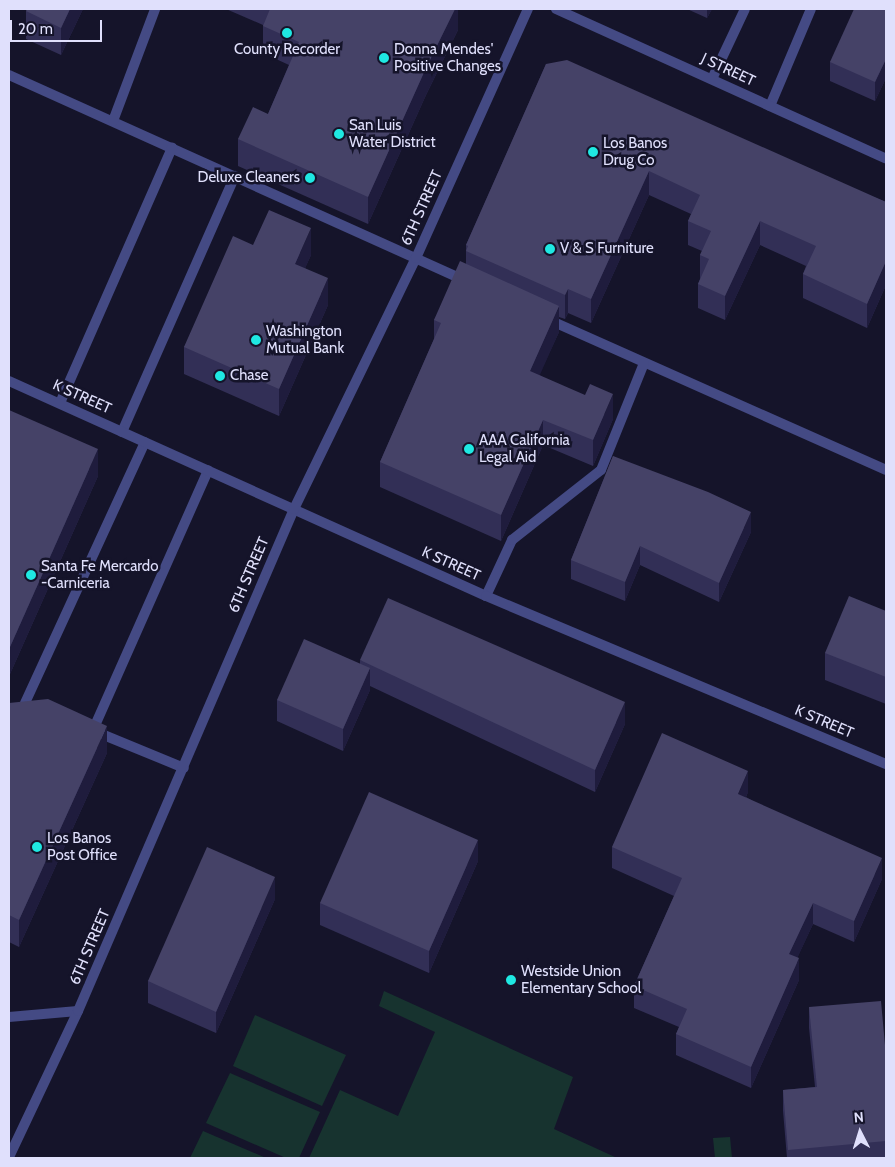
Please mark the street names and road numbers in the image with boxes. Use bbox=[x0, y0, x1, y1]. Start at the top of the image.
street label: J STREET bbox=[698, 50, 758, 90]
street label: 6TH STREET bbox=[397, 168, 447, 248]
street label: K STREET bbox=[50, 376, 114, 418]
street label: 6TH STREET bbox=[225, 534, 273, 616]
street label: K STREET bbox=[419, 543, 483, 585]
street label: K STREET bbox=[792, 702, 856, 742]
street label: 6TH STREET bbox=[66, 906, 114, 988]

